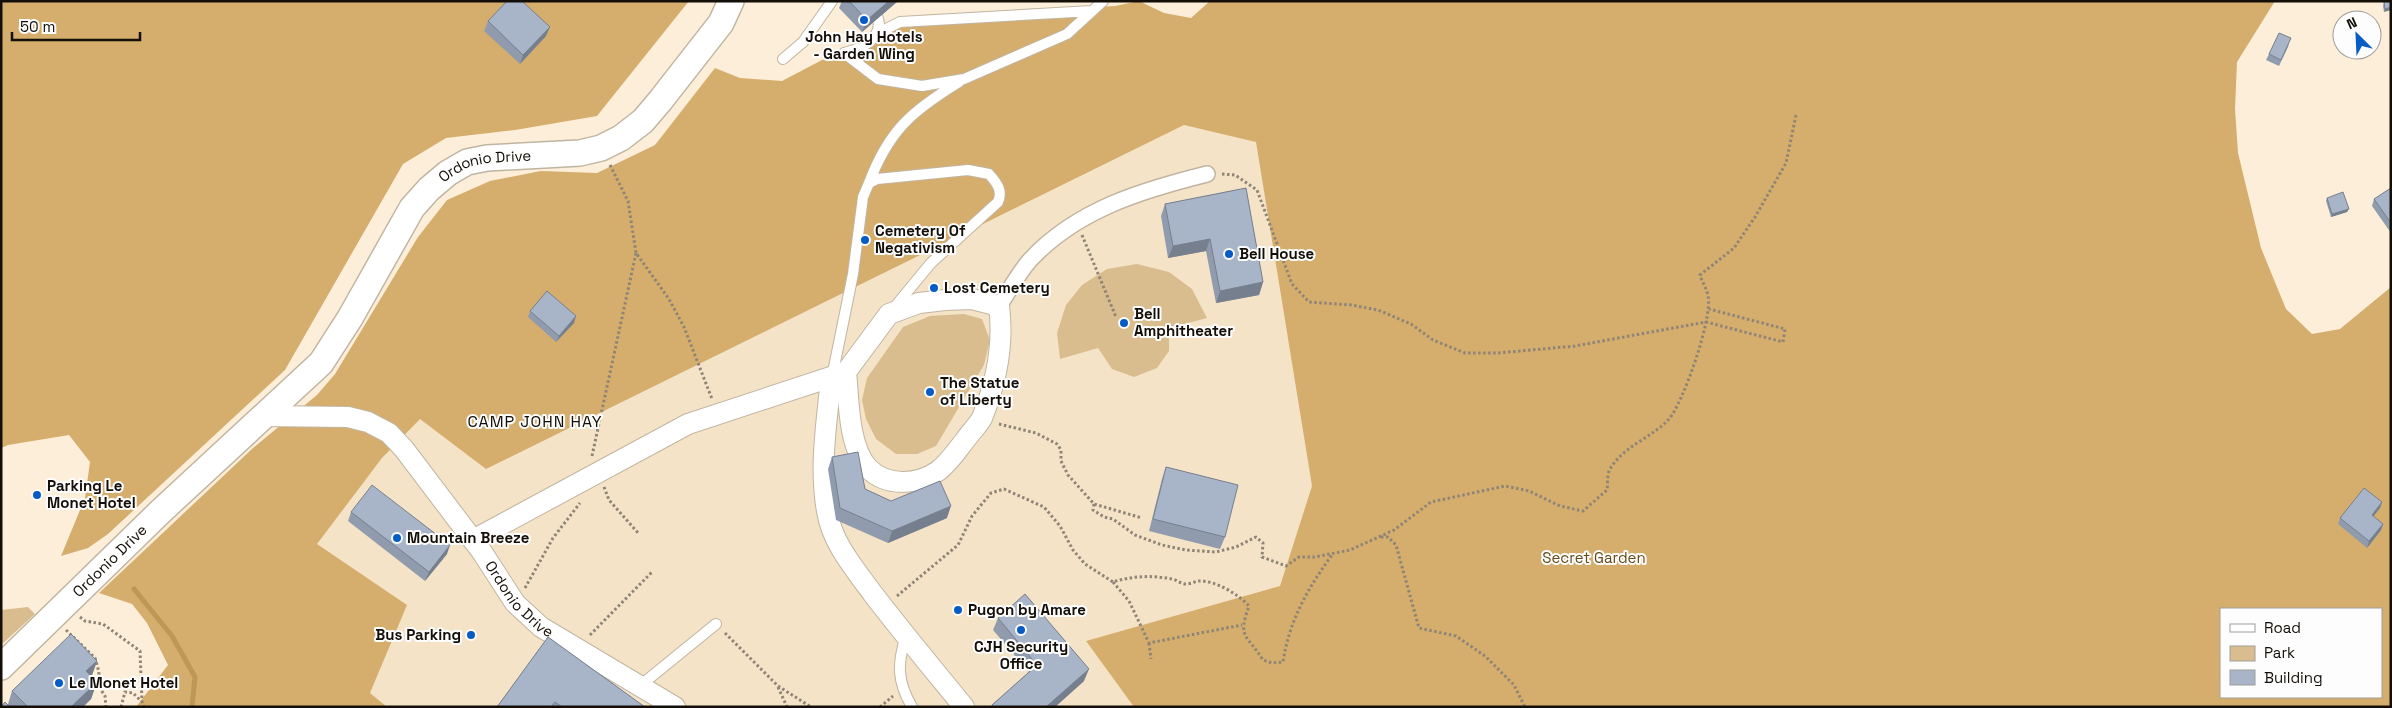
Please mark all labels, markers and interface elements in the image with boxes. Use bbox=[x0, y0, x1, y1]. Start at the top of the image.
scale bar bbox=[12, 10, 140, 42]
north arrow bbox=[2332, 10, 2382, 60]
text: N bbox=[2344, 13, 2360, 33]
marker: John Hay Hotels - Garden Wing bbox=[858, 14, 870, 26]
text: 50 m bbox=[20, 17, 55, 36]
place label: John Hay Hotels - Garden Wing bbox=[805, 27, 923, 63]
street label: Ordonio Drive bbox=[434, 146, 532, 186]
place label: Cemetery Of Negativism bbox=[875, 221, 966, 257]
marker: Cemetery Of Negativism bbox=[859, 234, 871, 246]
place label: Bell House bbox=[1239, 244, 1315, 263]
marker: Bell House bbox=[1223, 248, 1235, 260]
place label: Lost Cemetery bbox=[944, 278, 1050, 297]
marker: Lost Cemetery bbox=[928, 282, 940, 294]
place label: Bell Amphitheater bbox=[1134, 304, 1233, 340]
marker: Bell Amphitheater bbox=[1118, 317, 1130, 329]
place label: The Statue of Liberty bbox=[940, 373, 1020, 409]
marker: The Statue of Liberty bbox=[924, 386, 936, 398]
district label: CAMP JOHN HAY bbox=[467, 411, 603, 432]
place label: Parking Le Monet Hotel bbox=[47, 476, 136, 512]
marker: Parking Le Monet Hotel bbox=[31, 489, 43, 501]
street label: Ordonio Drive bbox=[68, 520, 151, 601]
place label: Mountain Breeze bbox=[407, 528, 530, 547]
marker: Mountain Breeze bbox=[391, 532, 403, 544]
park label: Secret Garden bbox=[1542, 548, 1646, 567]
street label: Ordonio Drive bbox=[481, 557, 557, 641]
place label: Pugon by Amare bbox=[968, 600, 1086, 619]
marker: Pugon by Amare bbox=[952, 604, 964, 616]
legend bbox=[2220, 608, 2382, 698]
text: Road bbox=[2264, 618, 2301, 637]
marker: CJH Security Office bbox=[1015, 624, 1027, 636]
place label: Bus Parking bbox=[375, 625, 461, 644]
marker: Bus Parking bbox=[465, 629, 477, 641]
place label: CJH Security Office bbox=[974, 637, 1068, 673]
text: Park bbox=[2264, 643, 2295, 662]
text: Building bbox=[2264, 668, 2323, 687]
place label: Le Monet Hotel bbox=[69, 673, 178, 692]
marker: Le Monet Hotel bbox=[53, 677, 65, 689]

